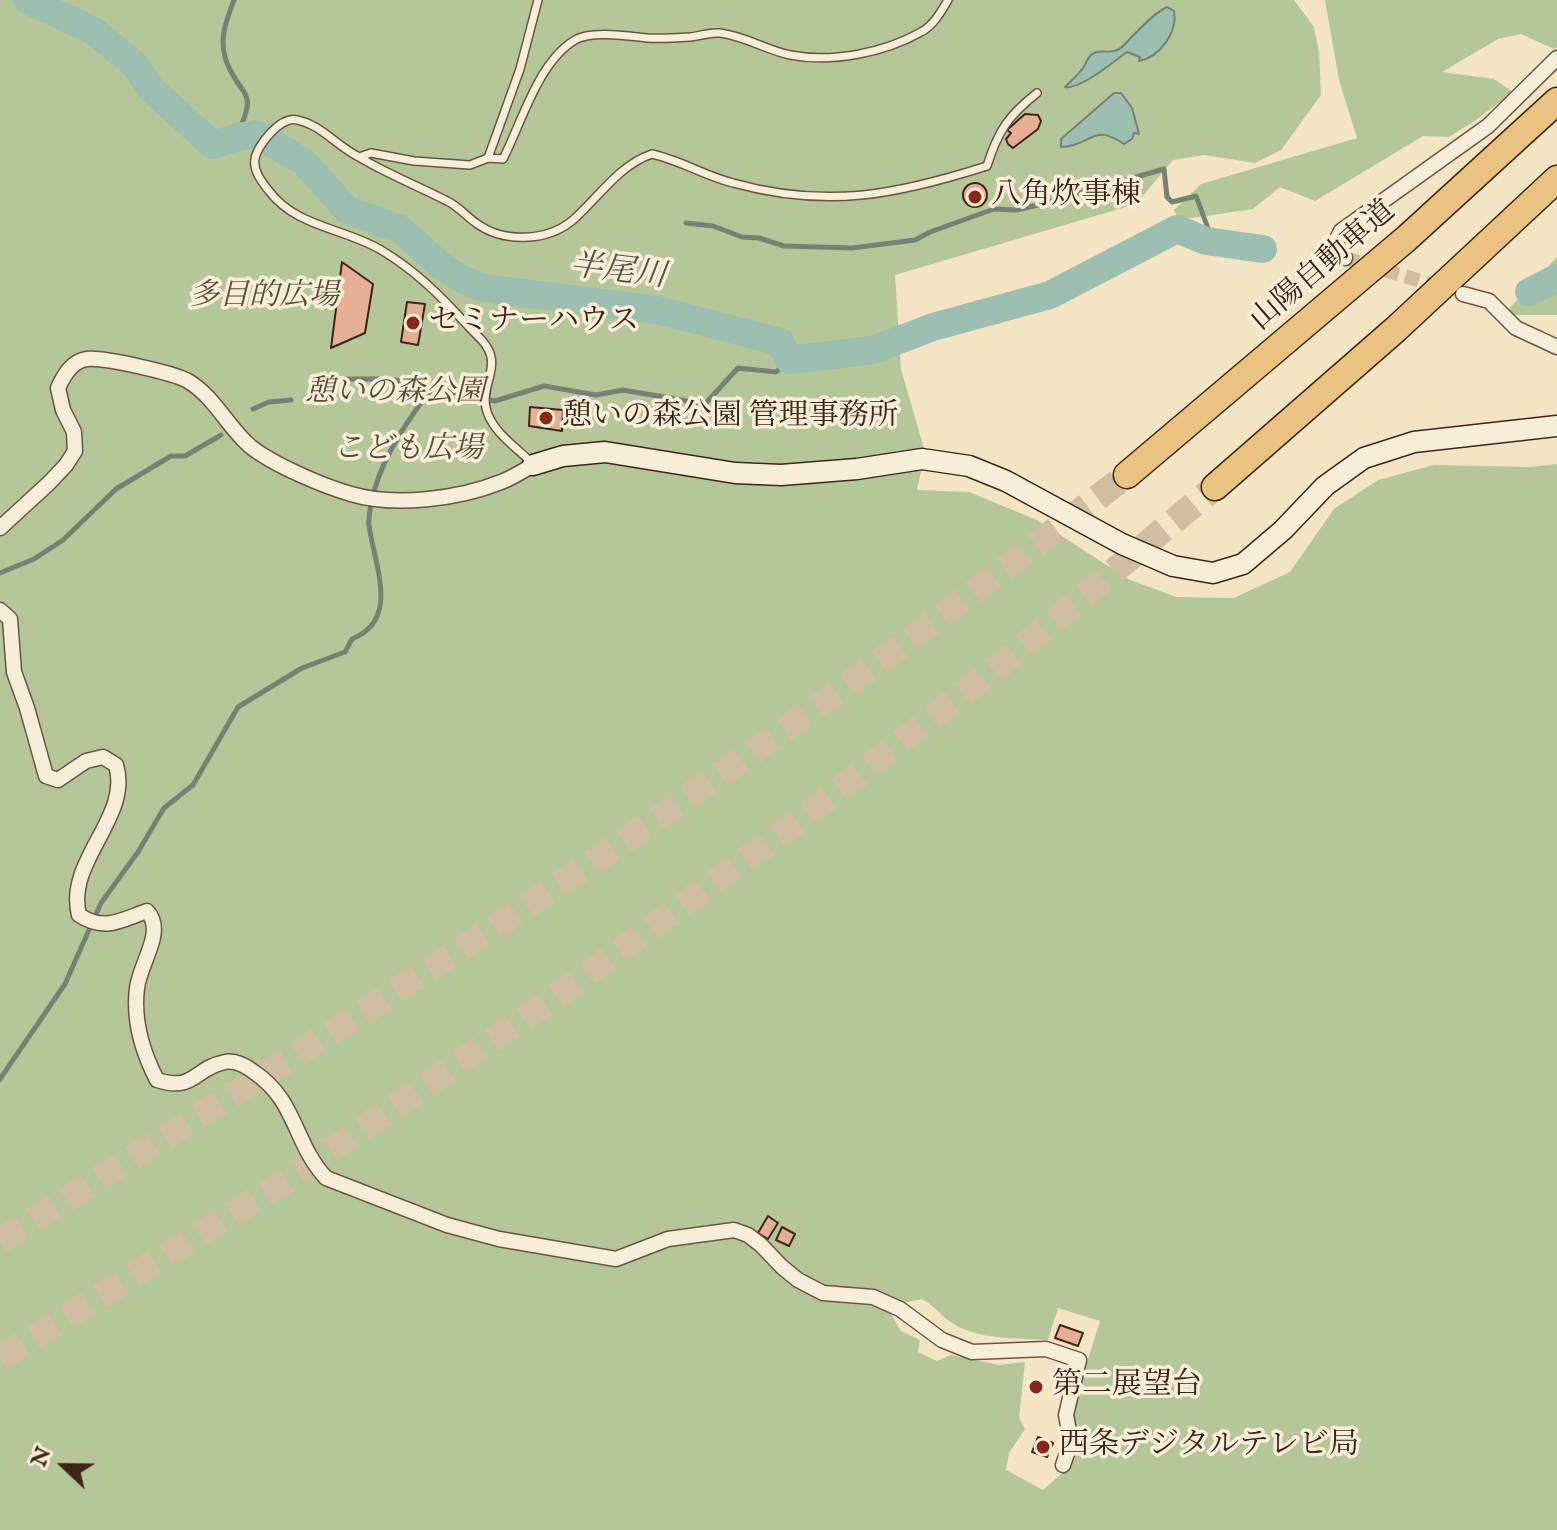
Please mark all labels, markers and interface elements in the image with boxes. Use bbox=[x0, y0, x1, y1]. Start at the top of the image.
place label: 八角炊事棟 bbox=[991, 179, 1141, 215]
marker: 八角炊事棟 bbox=[966, 188, 984, 206]
street label: 山陽自動車道 bbox=[1244, 194, 1404, 340]
water label: 半尾川 bbox=[568, 248, 668, 298]
park label: 多目的広場 bbox=[189, 280, 339, 316]
place label: セミナーハウス bbox=[429, 305, 639, 341]
marker: セミナーハウス bbox=[404, 314, 422, 332]
park label: 憩いの森公園 bbox=[305, 376, 485, 412]
place label: 憩いの森公園 管理事務所 bbox=[562, 400, 899, 436]
marker: 憩いの森公園 管理事務所 bbox=[537, 409, 555, 427]
park label: こども広場 bbox=[333, 433, 483, 469]
place label: 第二展望台 bbox=[1052, 1369, 1202, 1405]
marker: 第二展望台 bbox=[1027, 1378, 1045, 1396]
north arrow bbox=[24, 1426, 104, 1506]
place label: 西条デジタルテレビ局 bbox=[1059, 1429, 1359, 1465]
marker: 西条デジタルテレビ局 bbox=[1034, 1438, 1052, 1456]
text: N bbox=[25, 1443, 58, 1471]

